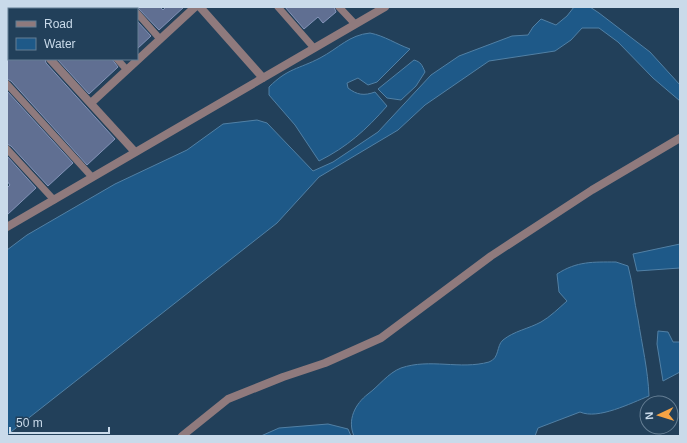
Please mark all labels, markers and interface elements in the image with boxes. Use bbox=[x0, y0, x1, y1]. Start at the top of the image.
legend bbox=[8, 8, 138, 60]
text: Road bbox=[44, 17, 73, 31]
text: Water bbox=[44, 37, 76, 51]
north arrow bbox=[639, 395, 679, 435]
scale bar bbox=[10, 409, 109, 435]
text: N bbox=[643, 411, 655, 420]
text: 50 m bbox=[16, 416, 43, 430]

